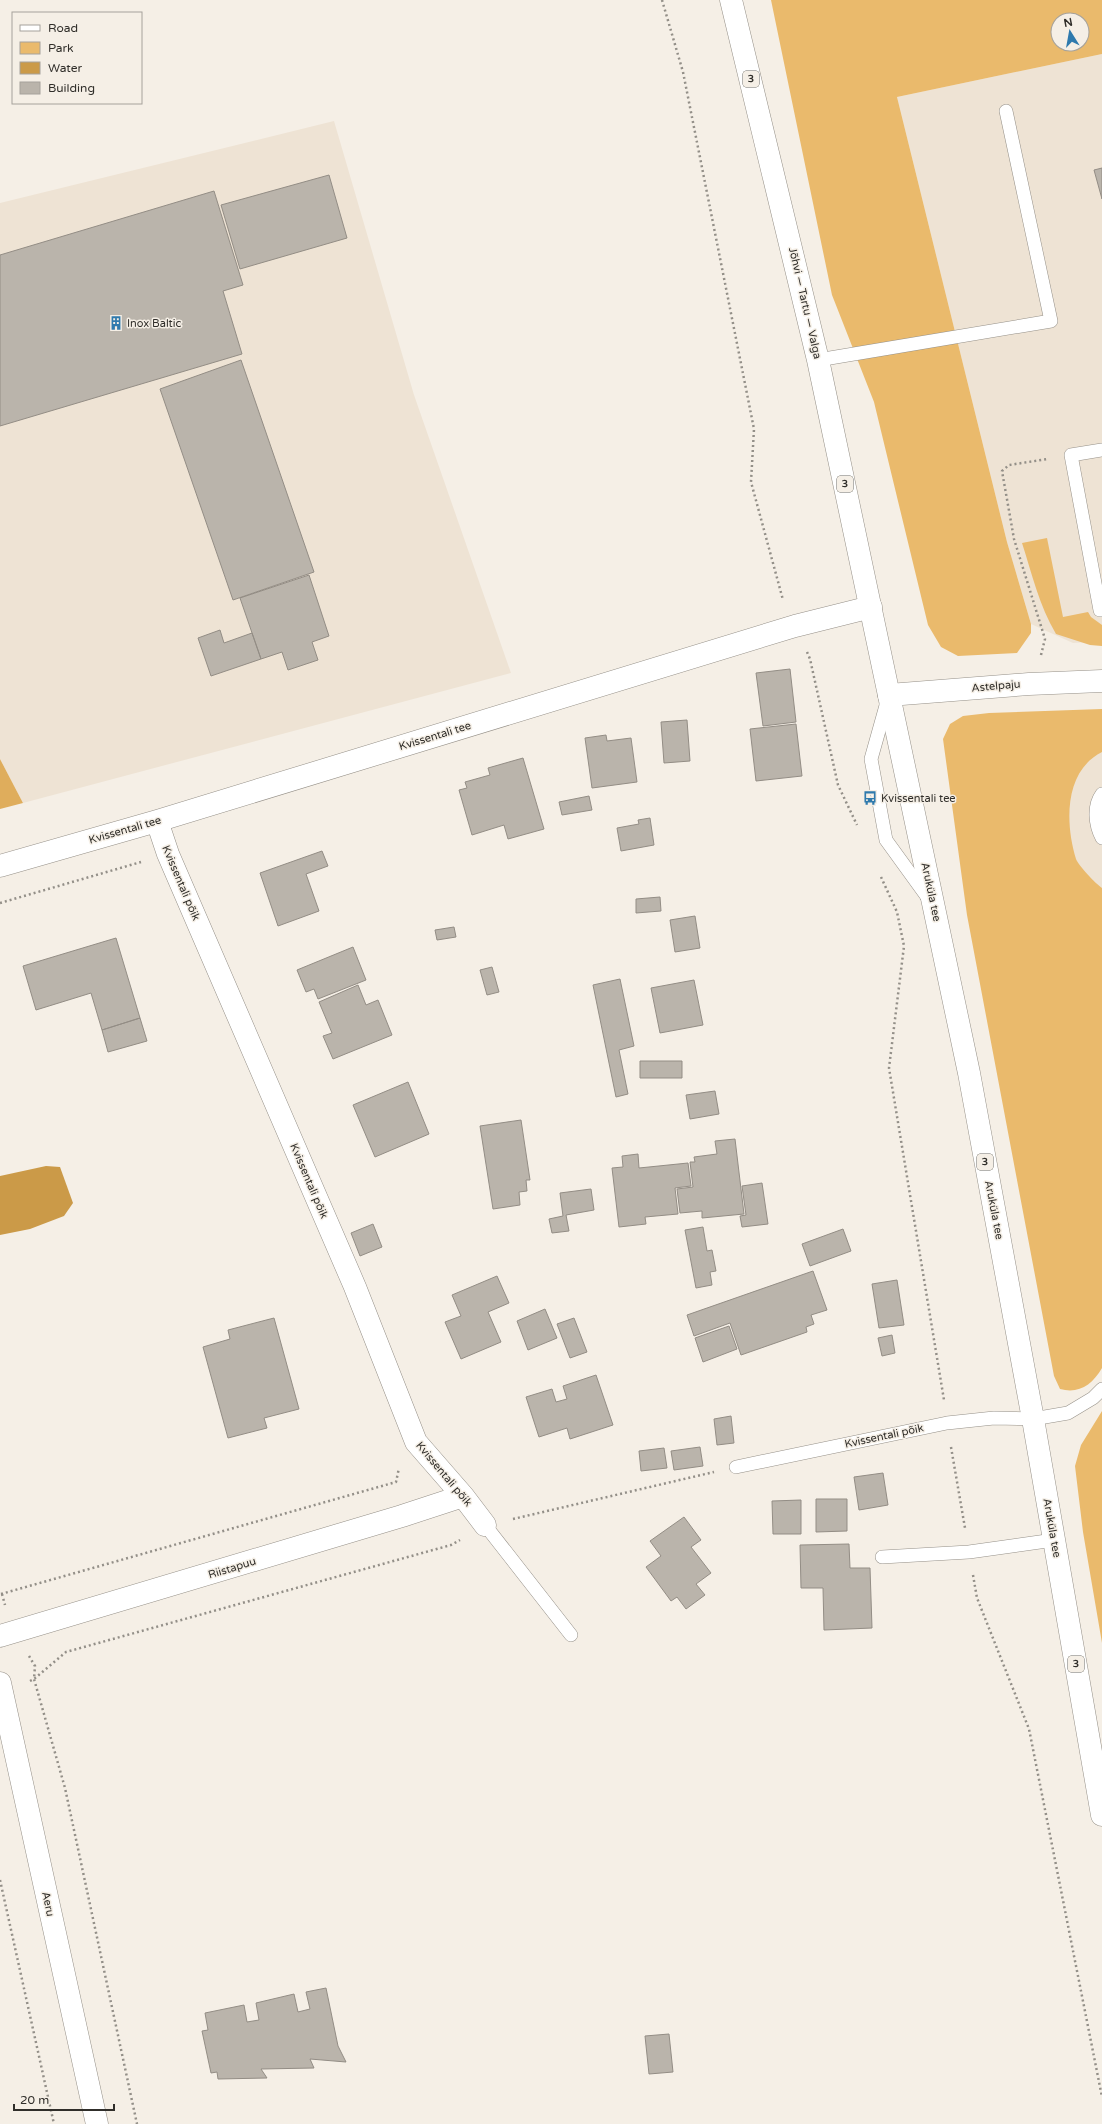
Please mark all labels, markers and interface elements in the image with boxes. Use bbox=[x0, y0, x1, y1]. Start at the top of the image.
legend bbox=[12, 12, 142, 104]
north arrow bbox=[1050, 12, 1090, 52]
text: N bbox=[1063, 15, 1074, 30]
text: Road bbox=[48, 21, 78, 35]
text: Park bbox=[48, 41, 74, 55]
text: Water bbox=[48, 61, 83, 75]
road number: 3 bbox=[743, 71, 759, 87]
text: Building bbox=[48, 81, 95, 95]
street label: Jõhvi — Tartu — Valga bbox=[786, 246, 824, 360]
building icon: Inox Baltic bbox=[108, 315, 124, 331]
place label: Inox Baltic bbox=[127, 317, 182, 330]
road number: 3 bbox=[837, 476, 853, 492]
street label: Astelpaju bbox=[971, 677, 1021, 695]
street label: Kvissentali tee bbox=[397, 719, 473, 753]
bus stop icon: Kvissentali tee bbox=[862, 790, 878, 806]
place label: Kvissentali tee bbox=[881, 792, 956, 805]
street label: Kvissentali tee bbox=[87, 813, 163, 847]
street label: Kvissentali põik bbox=[159, 843, 203, 923]
street label: Aruküla tee bbox=[918, 861, 944, 923]
street label: Kvissentali põik bbox=[287, 1141, 331, 1221]
road number: 3 bbox=[977, 1154, 993, 1170]
street label: Aruküla tee bbox=[982, 1179, 1006, 1241]
street label: Kvissentali põik bbox=[843, 1421, 925, 1451]
street label: Kvissentali põik bbox=[413, 1439, 475, 1509]
street label: Aruküla tee bbox=[1040, 1497, 1064, 1559]
street label: Riistapuu bbox=[207, 1555, 257, 1581]
road number: 3 bbox=[1068, 1656, 1084, 1672]
street label: Aeru bbox=[39, 1890, 57, 1918]
scale bar bbox=[14, 2086, 114, 2112]
text: 20 m bbox=[20, 2093, 49, 2107]

